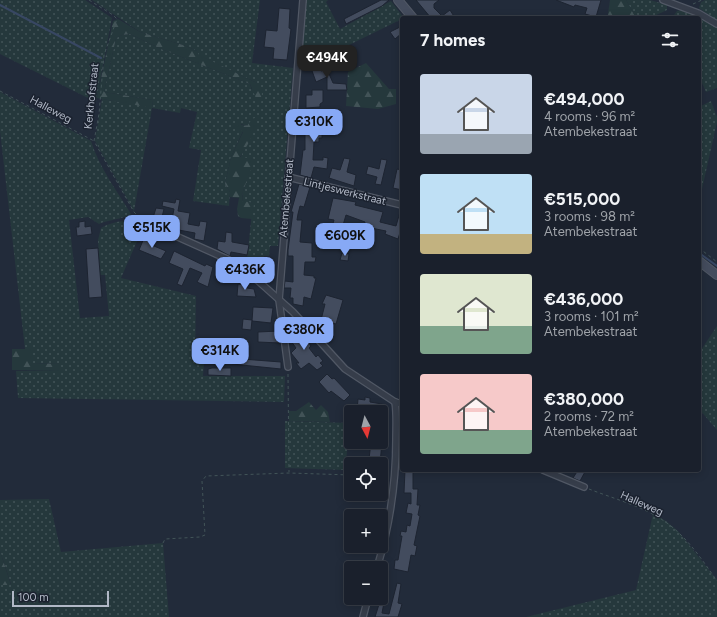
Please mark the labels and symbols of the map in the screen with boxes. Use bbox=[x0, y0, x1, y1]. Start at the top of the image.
pin: €494K bbox=[299, 45, 355, 79]
street label: Kerkhofstraat bbox=[82, 62, 101, 130]
street label: Halleweg bbox=[28, 93, 74, 126]
pin: €310K bbox=[286, 109, 342, 143]
street label: Atembekestraat bbox=[277, 158, 296, 238]
street label: Lintjeswerkstraat bbox=[302, 175, 387, 208]
pin: €515K bbox=[124, 215, 180, 249]
pin: €609K bbox=[317, 223, 373, 257]
pin: €436K bbox=[217, 257, 273, 291]
pin: €380K bbox=[276, 317, 332, 351]
pin: €314K bbox=[192, 338, 248, 372]
north arrow bbox=[344, 405, 388, 449]
street label: Halleweg bbox=[618, 488, 665, 519]
scale bar bbox=[12, 589, 109, 608]

